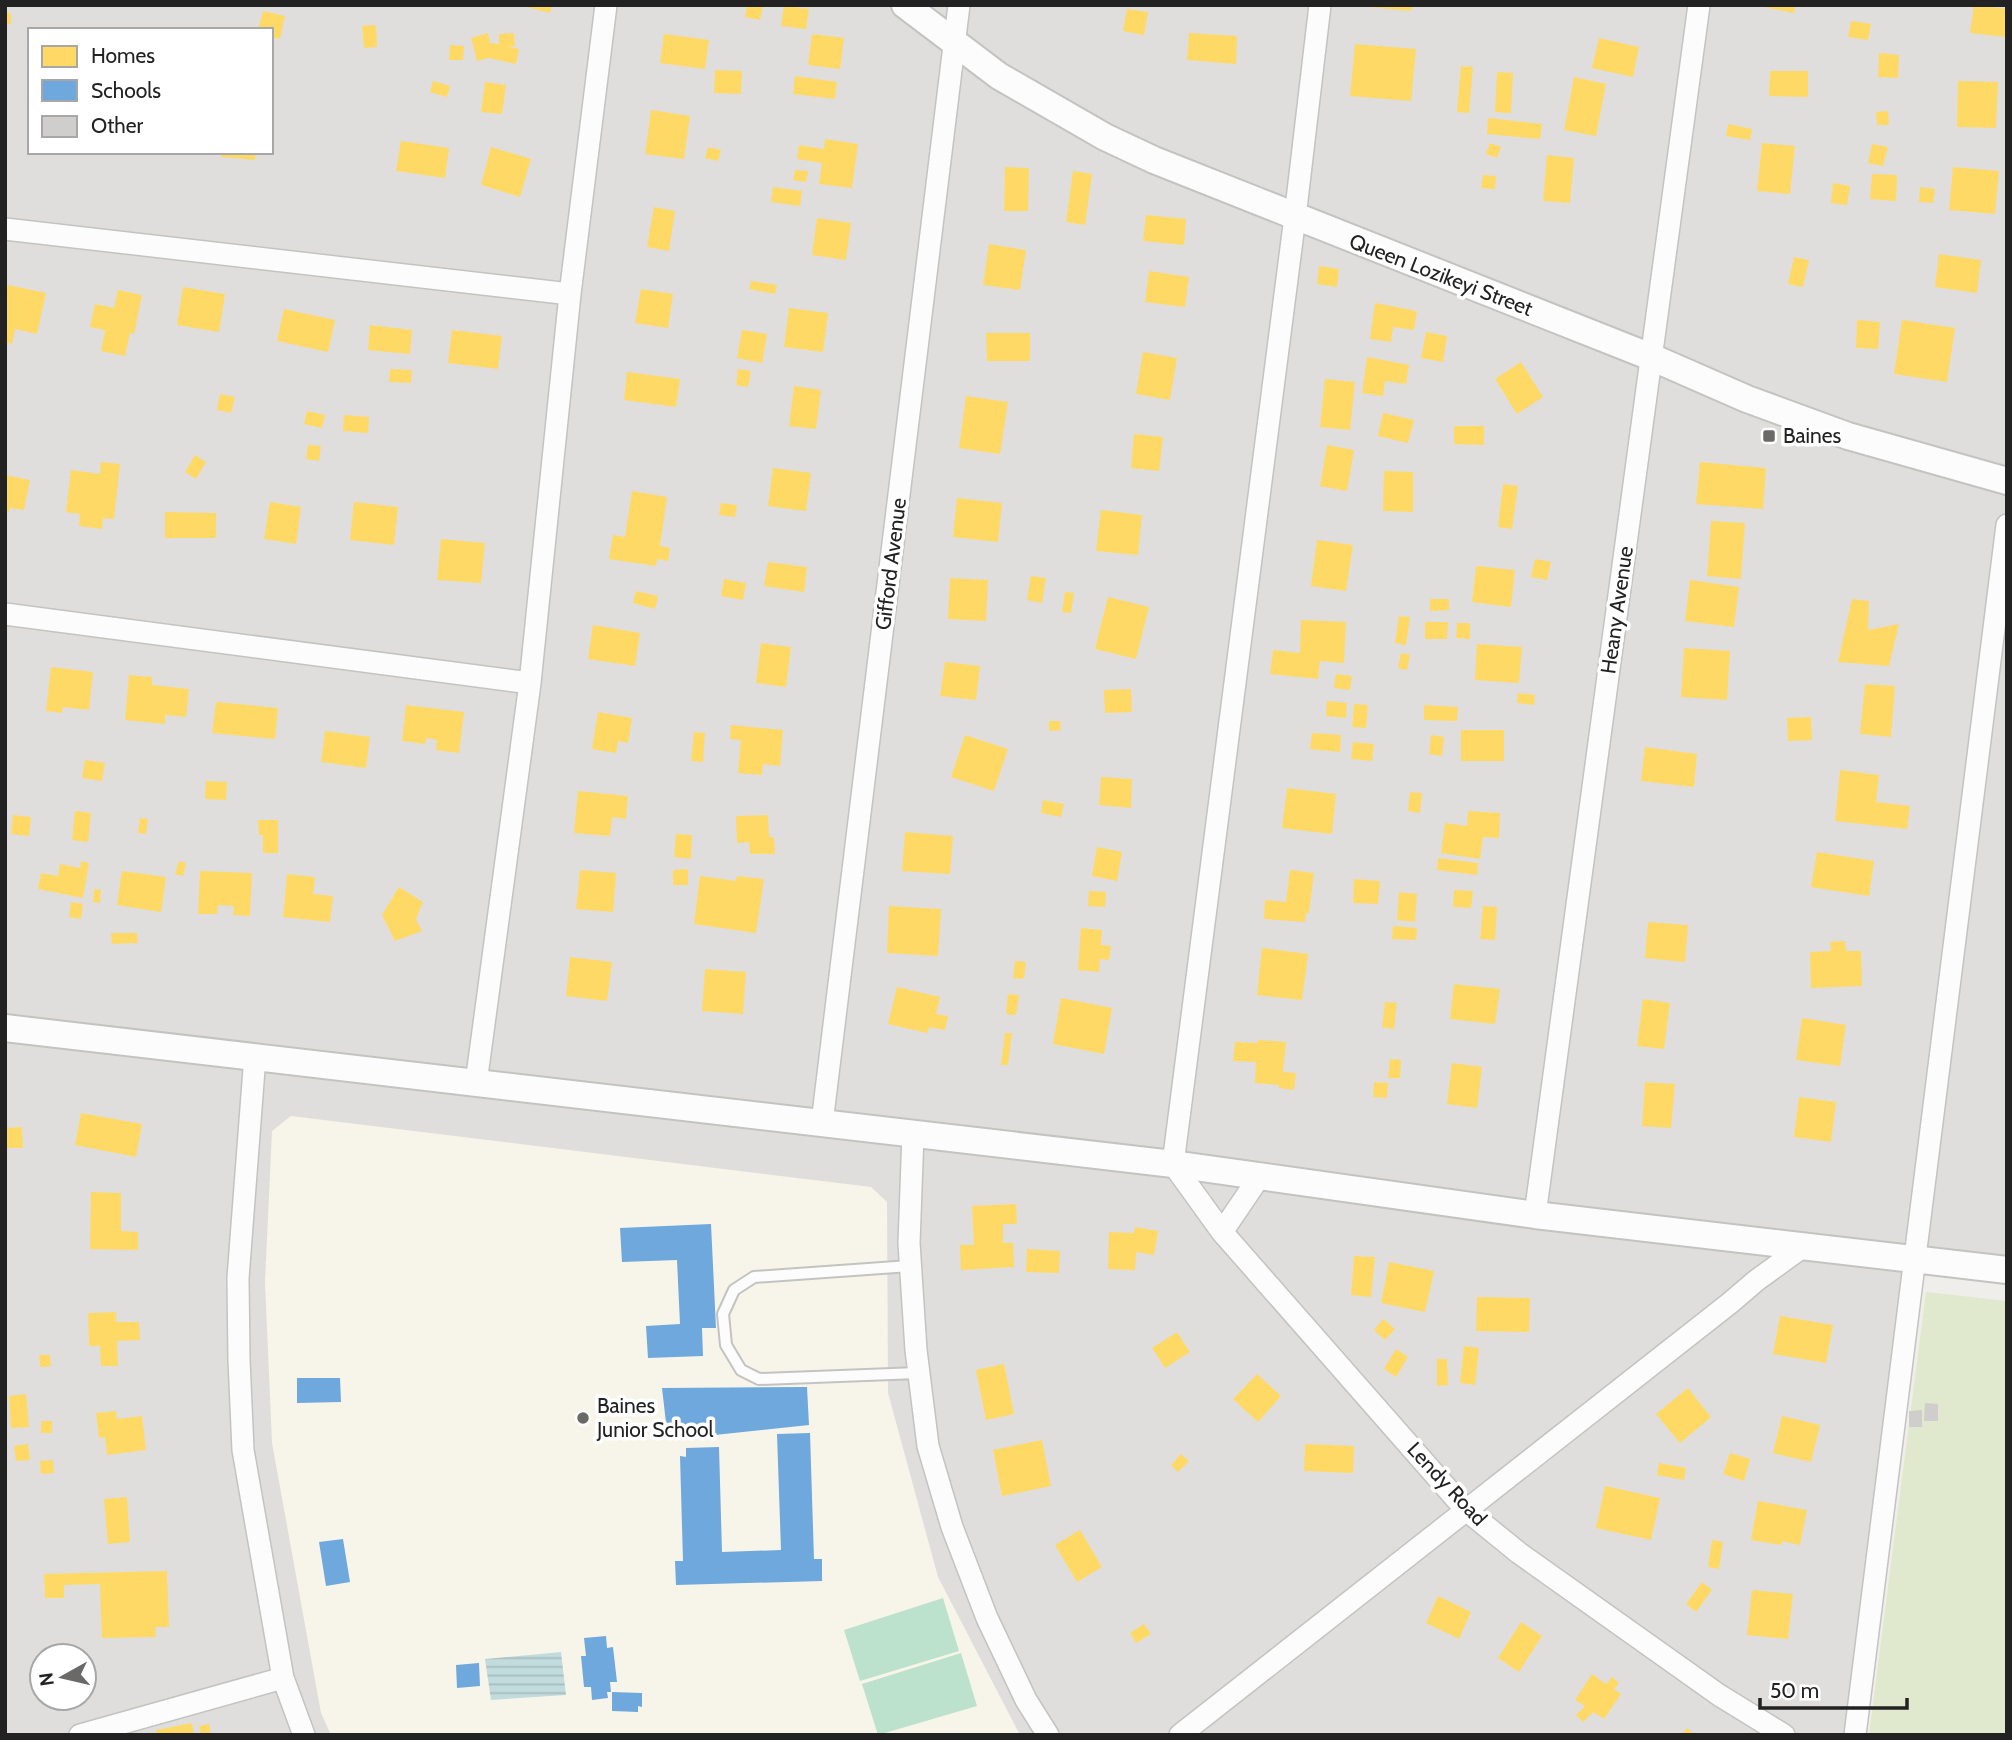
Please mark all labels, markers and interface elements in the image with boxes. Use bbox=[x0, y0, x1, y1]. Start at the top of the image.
legend bbox=[28, 28, 273, 154]
text: Homes bbox=[91, 43, 155, 68]
text: Schools bbox=[91, 78, 161, 103]
text: Other bbox=[91, 113, 143, 138]
street label: Queen Lozikeyi Street bbox=[1346, 228, 1536, 321]
place label: Baines bbox=[1783, 423, 1842, 448]
marker: Baines bbox=[1761, 428, 1777, 444]
street label: Gifford Avenue bbox=[870, 496, 911, 631]
street label: Heany Avenue bbox=[1595, 544, 1638, 675]
place label: Baines Junior School bbox=[596, 1393, 714, 1442]
marker: Baines Junior School bbox=[575, 1410, 591, 1426]
street label: Lendy Road bbox=[1402, 1437, 1492, 1531]
north arrow bbox=[28, 1642, 98, 1712]
scale bar bbox=[1760, 1666, 1907, 1710]
text: N bbox=[34, 1671, 59, 1688]
text: 50 m bbox=[1770, 1678, 1819, 1703]

